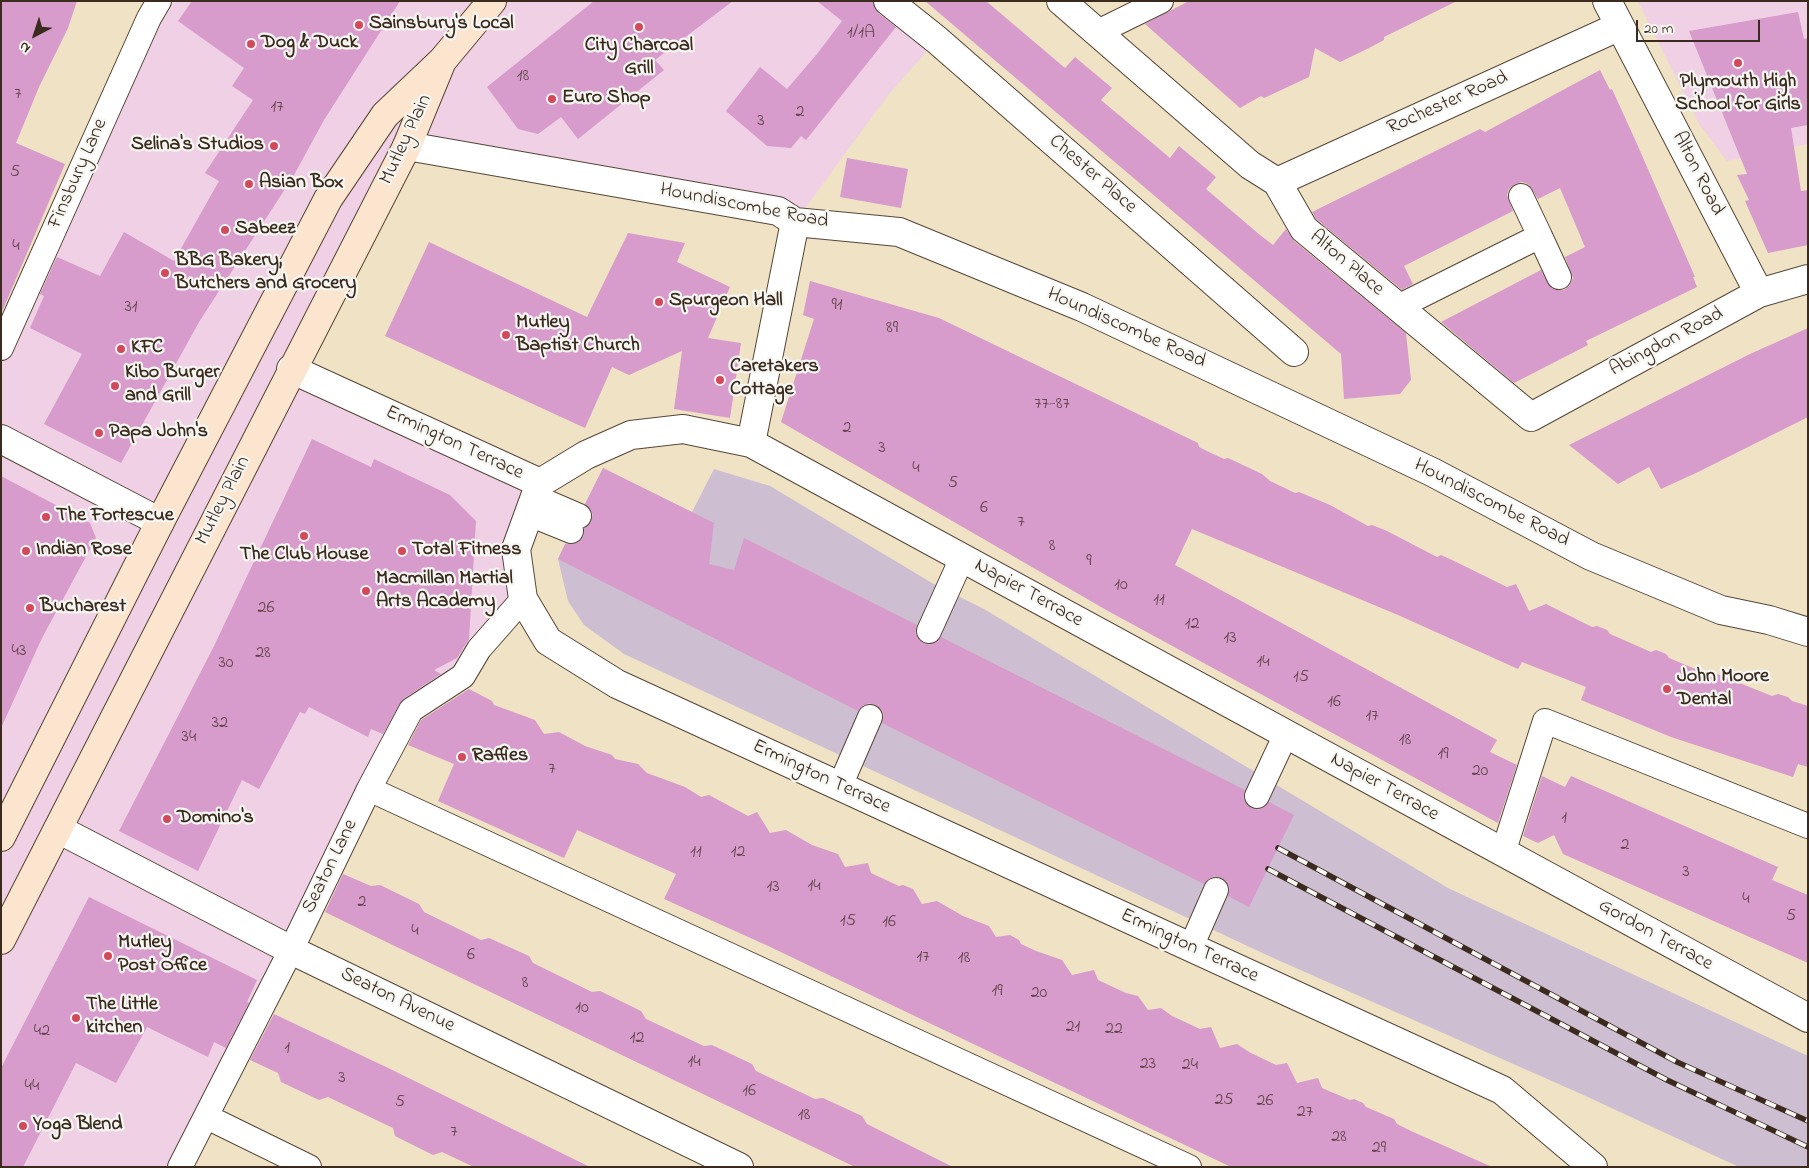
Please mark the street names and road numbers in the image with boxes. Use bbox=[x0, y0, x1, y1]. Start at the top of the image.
street label: Rochester Road bbox=[1384, 67, 1512, 141]
street label: Mutley Plain bbox=[376, 91, 438, 189]
street label: Finsbury Lane bbox=[44, 115, 114, 233]
street label: Alton Road bbox=[1666, 128, 1728, 220]
street label: Chester Place bbox=[1043, 130, 1141, 220]
street label: Houndiscombe Road bbox=[658, 179, 830, 235]
street label: Alton Place bbox=[1304, 226, 1388, 302]
street label: Houndiscombe Road bbox=[1043, 283, 1209, 375]
street label: Abingdon Road bbox=[1606, 303, 1728, 383]
street label: Ermington Terrace bbox=[381, 401, 527, 487]
street label: Mutley Plain bbox=[191, 452, 257, 550]
street label: Houndiscombe Road bbox=[1409, 454, 1573, 554]
street label: Napier Terrace bbox=[970, 554, 1086, 634]
street label: Ermington Terrace bbox=[748, 735, 894, 821]
street label: Napier Terrace bbox=[1326, 748, 1442, 828]
street label: Seaton Lane bbox=[298, 816, 364, 918]
street label: Gordon Terrace bbox=[1594, 895, 1716, 977]
street label: Ermington Terrace bbox=[1116, 904, 1262, 990]
street label: Seaton Avenue bbox=[336, 963, 458, 1039]

